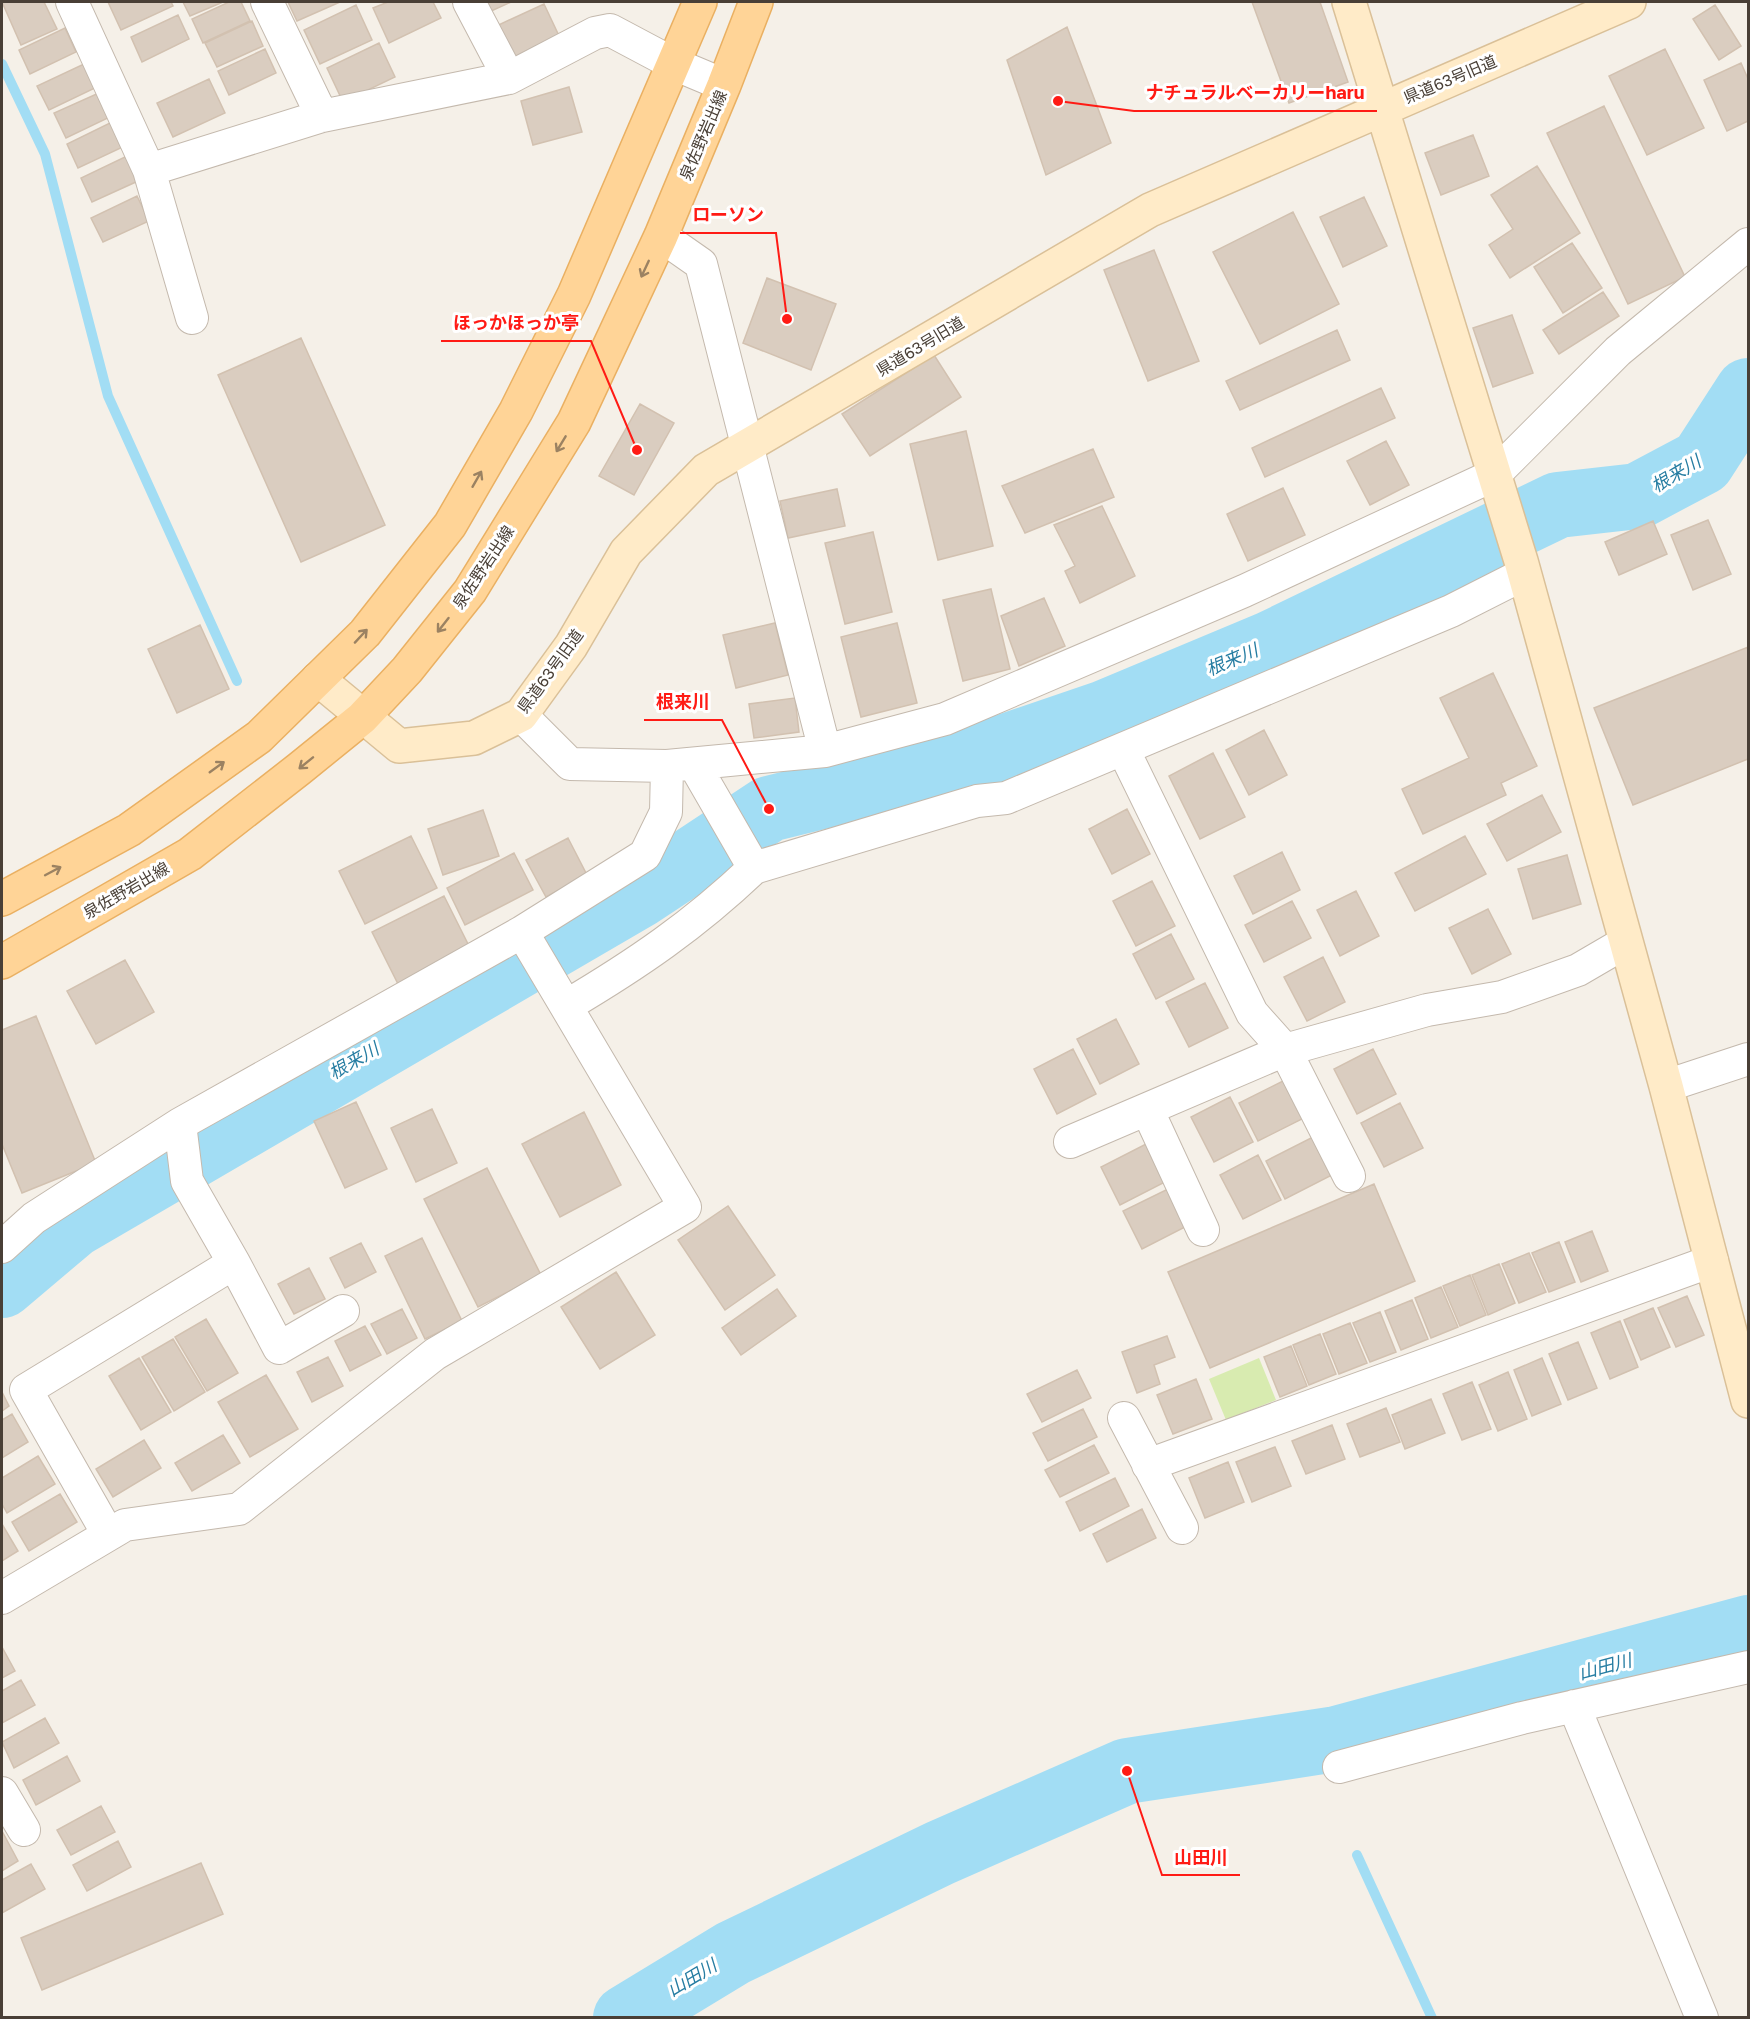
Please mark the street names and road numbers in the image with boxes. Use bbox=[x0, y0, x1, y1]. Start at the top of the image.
street label: 県道63号旧道 bbox=[1401, 50, 1499, 108]
street label: 泉佐野岩出線 bbox=[675, 87, 731, 183]
street label: 県道63号旧道 bbox=[872, 312, 968, 380]
street label: 泉佐野岩出線 bbox=[448, 522, 518, 612]
street label: 県道63号旧道 bbox=[513, 625, 587, 717]
street label: 泉佐野岩出線 bbox=[79, 857, 173, 923]

